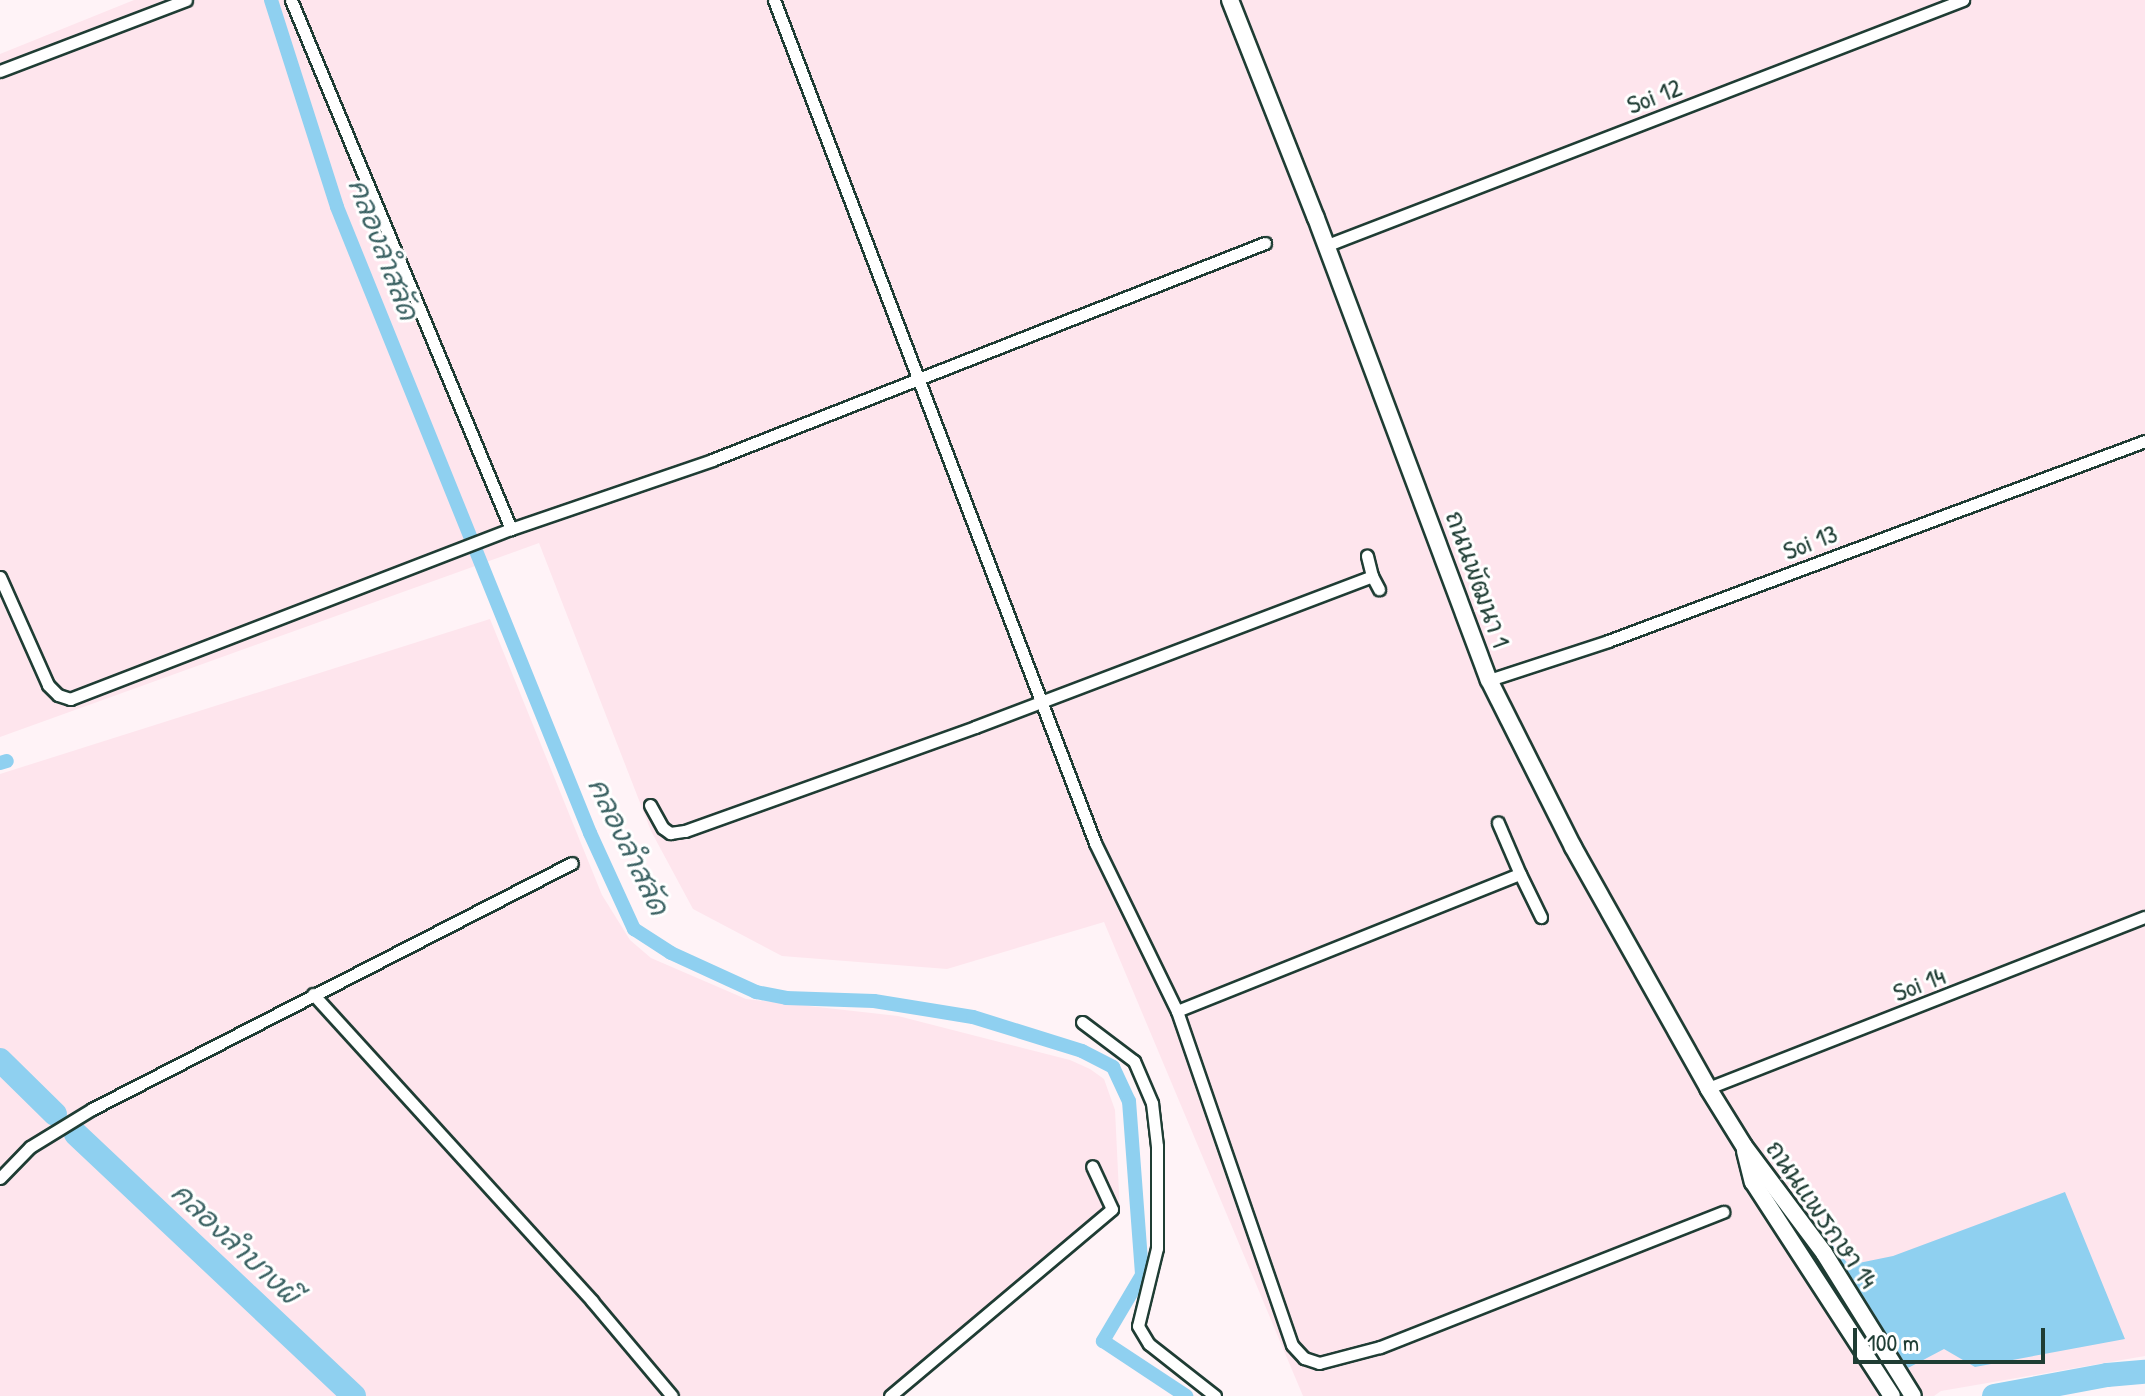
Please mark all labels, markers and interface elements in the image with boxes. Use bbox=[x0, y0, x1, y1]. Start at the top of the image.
street label: Soi 12 bbox=[1622, 71, 1686, 121]
water label: คลองลำสลัด bbox=[342, 174, 426, 324]
street label: ถนนพัฒนา 1 bbox=[1439, 506, 1517, 652]
street label: Soi 13 bbox=[1779, 518, 1841, 566]
water label: คลองลำสลัด bbox=[581, 772, 677, 920]
street label: Soi 14 bbox=[1888, 960, 1950, 1008]
street label: ถนนแพรกษา 14 bbox=[1759, 1134, 1885, 1294]
water label: คลองลำบางผี bbox=[165, 1175, 307, 1311]
scale bar bbox=[1857, 1312, 2049, 1362]
text: 100 m bbox=[1867, 1326, 1919, 1358]

